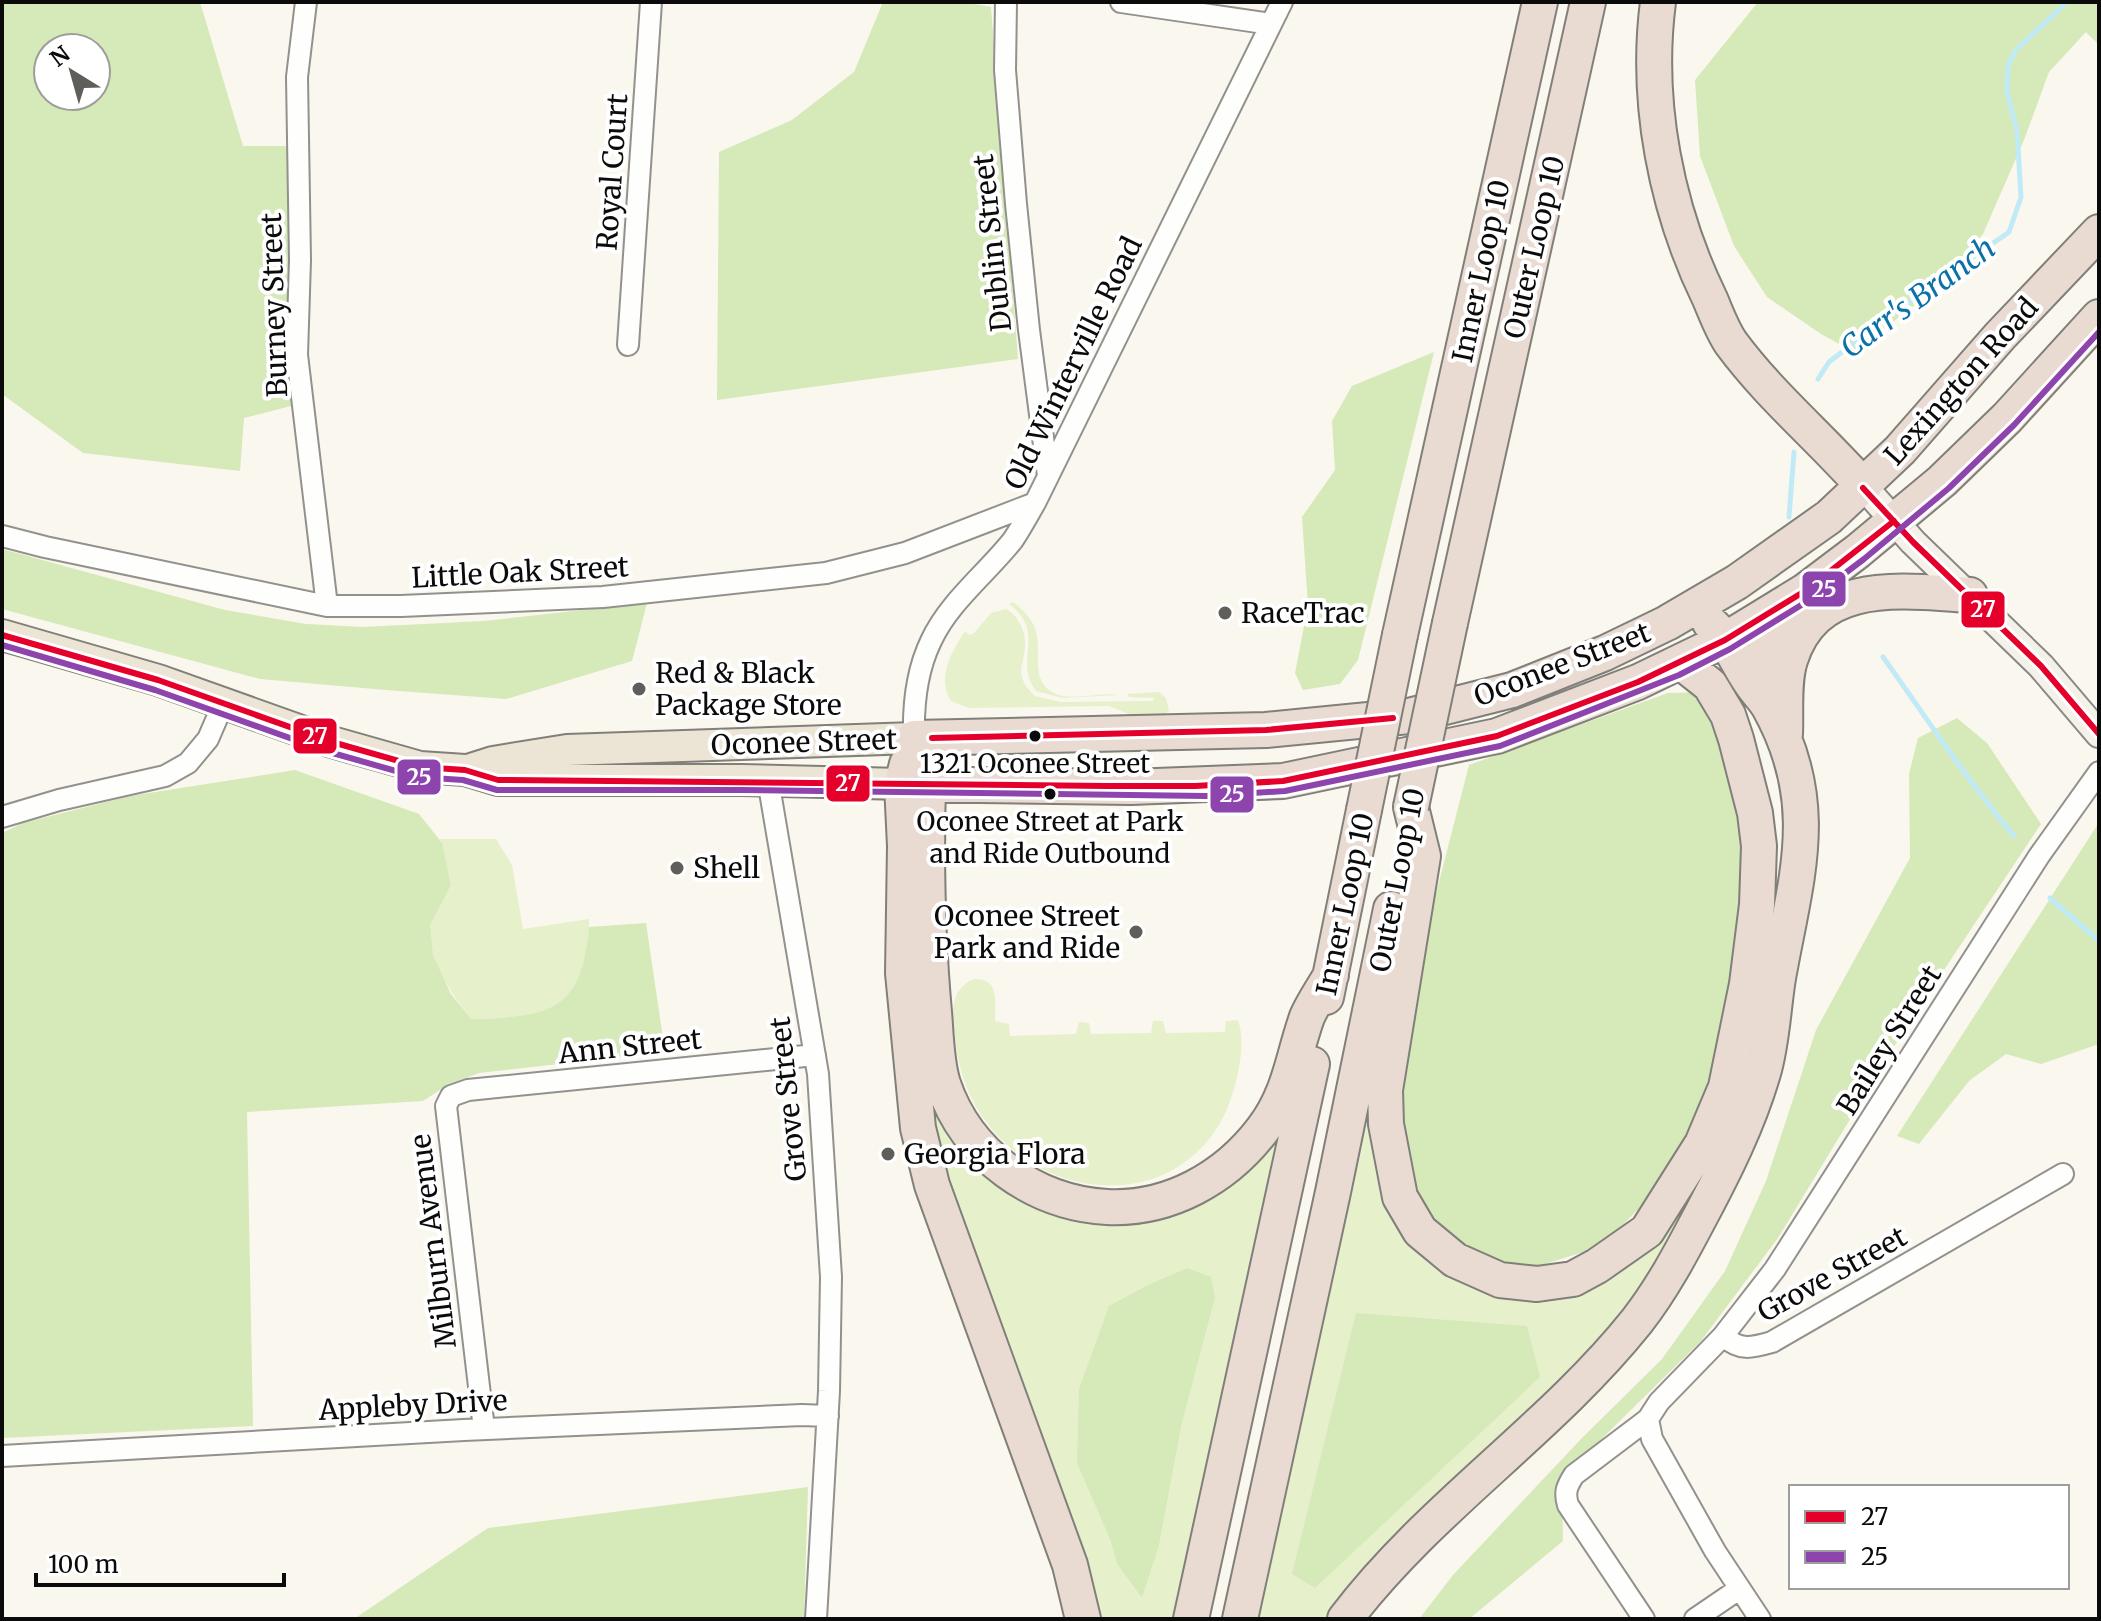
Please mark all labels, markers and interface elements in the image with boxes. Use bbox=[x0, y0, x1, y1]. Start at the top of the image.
north arrow bbox=[32, 32, 112, 112]
text: N bbox=[45, 39, 76, 72]
street label: Royal Court bbox=[589, 92, 635, 252]
street label: Outer Loop 10 bbox=[1495, 152, 1573, 342]
street label: Dublin Street bbox=[965, 153, 1019, 333]
street label: Inner Loop 10 bbox=[1444, 177, 1518, 365]
street label: Burney Street bbox=[253, 212, 295, 398]
water label: Carr's Branch bbox=[1833, 228, 2002, 366]
street label: Old Winterville Road bbox=[996, 231, 1150, 495]
street label: Lexington Road bbox=[1876, 290, 2046, 472]
street label: Little Oak Street bbox=[410, 548, 630, 596]
line badge: 25 bbox=[1801, 570, 1847, 608]
text: 25 bbox=[1811, 575, 1837, 603]
line badge: 27 bbox=[1960, 590, 2006, 629]
place label: RaceTrac bbox=[1241, 595, 1365, 631]
text: 27 bbox=[1970, 595, 1996, 623]
marker: RaceTrac bbox=[1216, 604, 1234, 622]
street label: Oconee Street bbox=[1469, 614, 1655, 714]
place label: Red & Black Package Store bbox=[655, 655, 842, 723]
marker: Red & Black Package Store bbox=[630, 680, 648, 698]
line badge: 27 bbox=[292, 717, 338, 755]
street label: Oconee Street bbox=[710, 721, 898, 763]
text: 27 bbox=[302, 722, 328, 750]
marker: 1321 Oconee Street bbox=[1027, 728, 1043, 744]
place label: 1321 Oconee Street bbox=[920, 747, 1150, 780]
line badge: 25 bbox=[396, 758, 442, 796]
text: 25 bbox=[406, 763, 432, 791]
line badge: 27 bbox=[825, 764, 871, 803]
text: 27 bbox=[835, 769, 861, 797]
line badge: 25 bbox=[1209, 775, 1255, 814]
text: 25 bbox=[1219, 780, 1245, 808]
street label: Outer Loop 10 bbox=[1362, 785, 1432, 975]
marker: Oconee Street at Park and Ride Outbound bbox=[1042, 786, 1058, 802]
place label: Oconee Street at Park and Ride Outbound bbox=[917, 805, 1184, 870]
street label: Inner Loop 10 bbox=[1308, 810, 1382, 998]
place label: Shell bbox=[693, 850, 760, 886]
marker: Shell bbox=[668, 859, 686, 877]
place label: Oconee Street Park and Ride bbox=[934, 898, 1120, 966]
marker: Oconee Street Park and Ride bbox=[1127, 923, 1145, 941]
street label: Bailey Street bbox=[1829, 958, 1949, 1122]
street label: Grove Street bbox=[761, 1015, 815, 1183]
street label: Ann Street bbox=[556, 1021, 703, 1072]
street label: Milburn Avenue bbox=[402, 1132, 464, 1350]
place label: Georgia Flora bbox=[904, 1136, 1085, 1172]
marker: Georgia Flora bbox=[879, 1145, 897, 1163]
street label: Grove Street bbox=[1751, 1218, 1913, 1330]
street label: Appleby Drive bbox=[317, 1382, 508, 1428]
legend bbox=[1789, 1485, 2069, 1589]
text: 27 bbox=[1861, 1501, 1888, 1532]
scale bar bbox=[36, 1537, 284, 1587]
text: 25 bbox=[1861, 1541, 1888, 1572]
text: 100 m bbox=[48, 1549, 119, 1580]

